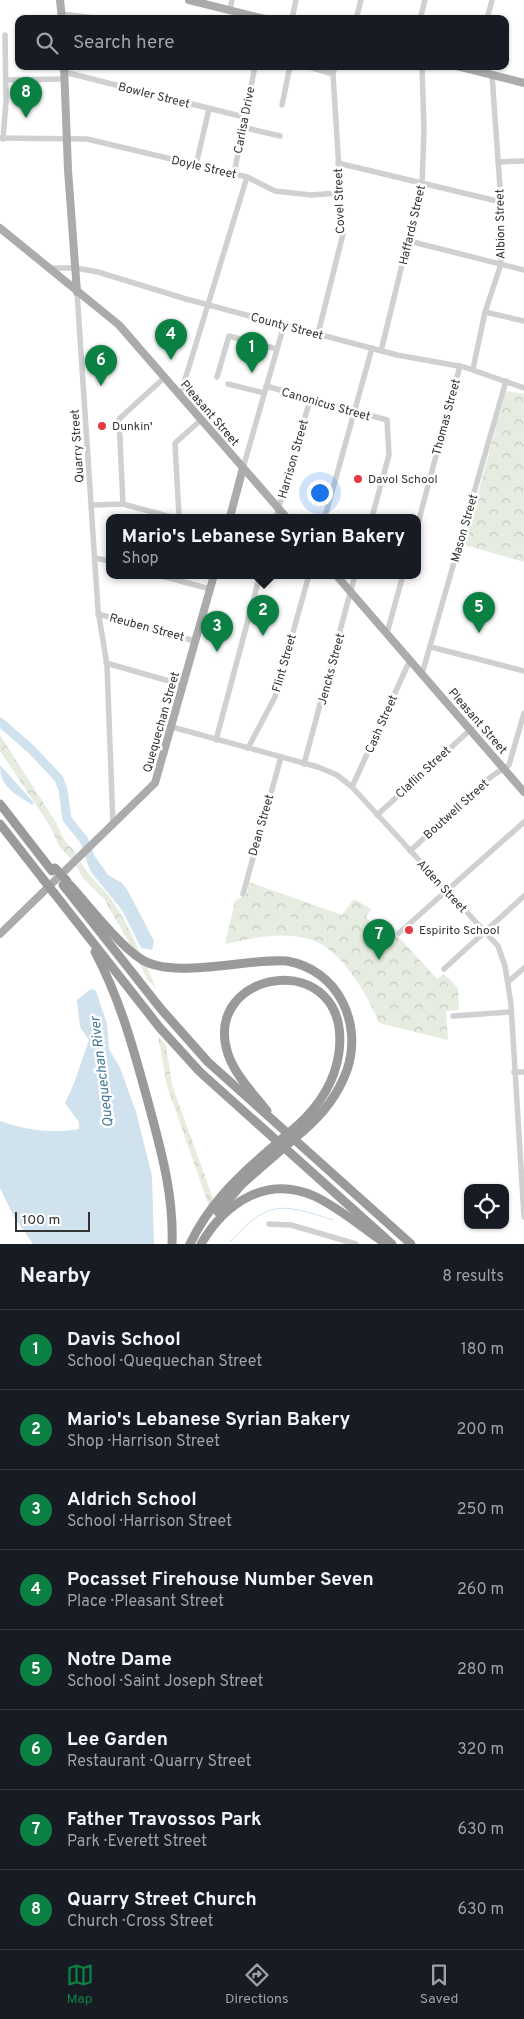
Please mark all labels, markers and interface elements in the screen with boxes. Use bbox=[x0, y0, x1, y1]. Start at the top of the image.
search box bbox=[15, 15, 509, 70]
icon: search bbox=[33, 29, 61, 57]
text: Search here bbox=[73, 31, 175, 55]
pin: 8 bbox=[10, 77, 42, 118]
street label: Bowler Street bbox=[116, 79, 191, 113]
street label: Carlisa Drive bbox=[231, 85, 259, 155]
street label: Doyle Street bbox=[170, 153, 238, 183]
street label: Covel Street bbox=[331, 168, 349, 234]
street label: Haffards Street bbox=[396, 184, 430, 267]
street label: Albion Street bbox=[492, 189, 510, 259]
street label: County Street bbox=[249, 310, 325, 344]
pin: 4 bbox=[155, 319, 187, 360]
pin: 1 bbox=[236, 332, 268, 373]
pin: 6 bbox=[85, 345, 117, 386]
street label: Pleasant Street bbox=[176, 377, 242, 450]
street label: Thomas Street bbox=[429, 377, 465, 457]
street label: Canonicus Street bbox=[279, 385, 372, 425]
street label: Quarry Street bbox=[67, 409, 89, 483]
street label: Harrison Street bbox=[275, 418, 313, 501]
place label: Dunkin' bbox=[112, 419, 153, 435]
marker: Dunkin' bbox=[96, 420, 108, 432]
place label: Davol School bbox=[368, 472, 438, 488]
marker: Davol School bbox=[352, 473, 364, 485]
your location bbox=[307, 480, 333, 506]
street label: Mason Street bbox=[448, 492, 482, 564]
popup bbox=[106, 514, 421, 579]
text: Mario's Lebanese Syrian Bakery bbox=[122, 525, 405, 549]
text: Shop bbox=[122, 549, 159, 569]
pin: 5 bbox=[463, 592, 495, 633]
pin: 2 bbox=[247, 595, 279, 636]
street label: Reuben Street bbox=[107, 610, 186, 646]
pin: 3 bbox=[201, 611, 233, 652]
street label: Flint Street bbox=[269, 632, 301, 694]
street label: Jencks Street bbox=[315, 632, 349, 707]
street label: Quequechan Street bbox=[140, 670, 184, 775]
street label: Pleasant Street bbox=[444, 685, 510, 758]
street label: Cash Street bbox=[362, 693, 402, 756]
street label: Claflin Street bbox=[393, 743, 455, 802]
street label: Boutwell Street bbox=[421, 776, 493, 843]
street label: Dean Street bbox=[246, 793, 278, 858]
street label: Alden Street bbox=[412, 857, 470, 917]
pin: 7 bbox=[363, 919, 395, 960]
place label: Espirito School bbox=[419, 923, 500, 939]
marker: Espirito School bbox=[403, 924, 415, 936]
water label: Quequechan River bbox=[87, 1014, 118, 1128]
map controls bbox=[464, 1184, 509, 1229]
button: locate bbox=[464, 1184, 509, 1229]
scale bar bbox=[15, 1209, 90, 1232]
text: 100 m bbox=[22, 1212, 60, 1229]
text: Nearby bbox=[20, 1263, 91, 1290]
text: 8 results bbox=[442, 1267, 504, 1287]
text: Davis School bbox=[67, 1328, 181, 1352]
text: 1 bbox=[33, 1340, 39, 1360]
text: 180 m bbox=[461, 1340, 504, 1360]
text: School · Quequechan Street bbox=[67, 1352, 262, 1372]
text: Mario's Lebanese Syrian Bakery bbox=[67, 1408, 350, 1432]
text: 2 bbox=[31, 1420, 41, 1440]
text: 200 m bbox=[456, 1420, 504, 1440]
text: Shop · Harrison Street bbox=[67, 1432, 220, 1452]
text: Aldrich School bbox=[67, 1488, 197, 1512]
text: 3 bbox=[31, 1500, 41, 1520]
text: 250 m bbox=[457, 1500, 504, 1520]
text: School · Harrison Street bbox=[67, 1512, 232, 1532]
text: Pocasset Firehouse Number Seven bbox=[67, 1568, 374, 1592]
text: 4 bbox=[31, 1580, 41, 1600]
text: 260 m bbox=[457, 1580, 504, 1600]
text: Place · Pleasant Street bbox=[67, 1592, 224, 1612]
text: Notre Dame bbox=[67, 1648, 172, 1672]
text: 5 bbox=[31, 1660, 41, 1680]
text: 280 m bbox=[457, 1660, 504, 1680]
text: School · Saint Joseph Street bbox=[67, 1672, 263, 1692]
text: Lee Garden bbox=[67, 1728, 168, 1752]
text: 6 bbox=[31, 1740, 41, 1760]
text: 320 m bbox=[457, 1740, 504, 1760]
text: Restaurant · Quarry Street bbox=[67, 1752, 252, 1772]
text: Father Travossos Park bbox=[67, 1808, 262, 1832]
text: 7 bbox=[32, 1820, 40, 1840]
text: 630 m bbox=[457, 1820, 504, 1840]
text: Park · Everett Street bbox=[67, 1832, 207, 1852]
text: Quarry Street Church bbox=[67, 1888, 257, 1912]
text: 8 bbox=[31, 1900, 41, 1920]
text: 630 m bbox=[457, 1900, 504, 1920]
text: Church · Cross Street bbox=[67, 1912, 214, 1932]
tab: Map bbox=[66, 1961, 94, 2008]
tab: Directions bbox=[225, 1961, 289, 2008]
tab: Saved bbox=[420, 1961, 458, 2008]

